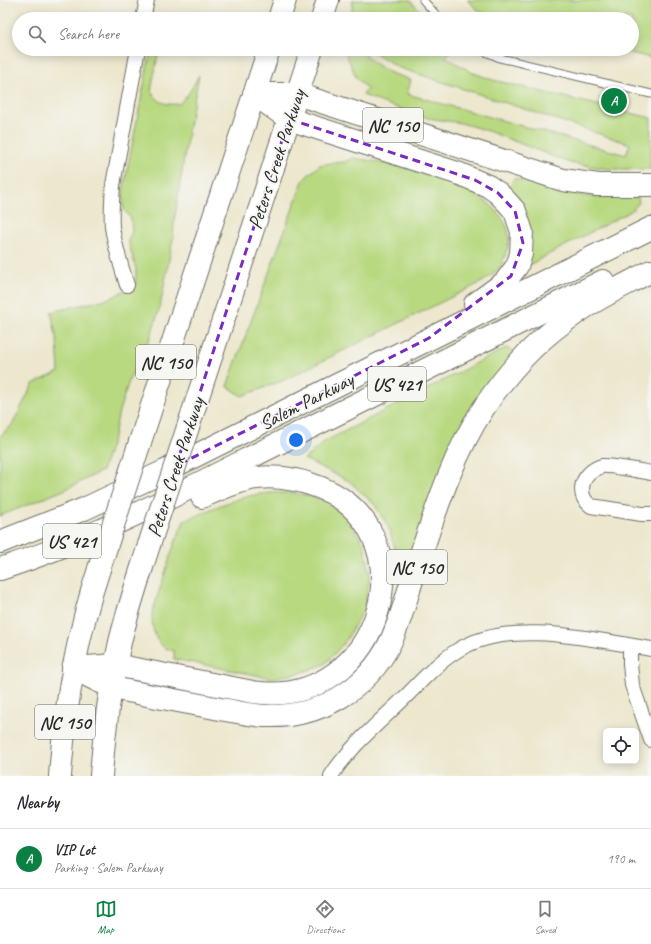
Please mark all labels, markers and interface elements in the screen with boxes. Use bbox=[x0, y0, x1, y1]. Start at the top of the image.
search box bbox=[12, 12, 639, 56]
icon: search bbox=[26, 23, 48, 45]
text: Search here bbox=[58, 25, 119, 44]
street label: Peters Creek Parkway bbox=[242, 84, 311, 232]
pin: A bbox=[601, 86, 627, 116]
road number: NC 150 bbox=[363, 108, 423, 142]
road number: NC 150 bbox=[136, 345, 196, 379]
street label: Salem Parkway bbox=[255, 366, 359, 436]
road number: US 421 bbox=[368, 367, 426, 401]
street label: Peters Creek Parkway bbox=[141, 392, 210, 540]
your location bbox=[286, 430, 306, 450]
road number: US 421 bbox=[43, 524, 101, 558]
road number: NC 150 bbox=[387, 550, 447, 584]
road number: NC 150 bbox=[35, 705, 95, 739]
map controls bbox=[603, 728, 639, 764]
button: locate bbox=[603, 728, 639, 764]
text: Nearby bbox=[16, 792, 59, 813]
text: VIP Lot bbox=[54, 841, 95, 860]
text: A bbox=[26, 851, 32, 867]
text: 190 m bbox=[607, 851, 635, 867]
text: Parking · Salem Parkway bbox=[54, 860, 163, 876]
tab: Map bbox=[95, 898, 117, 936]
tab: Directions bbox=[306, 898, 345, 936]
tab: Saved bbox=[534, 898, 556, 936]

